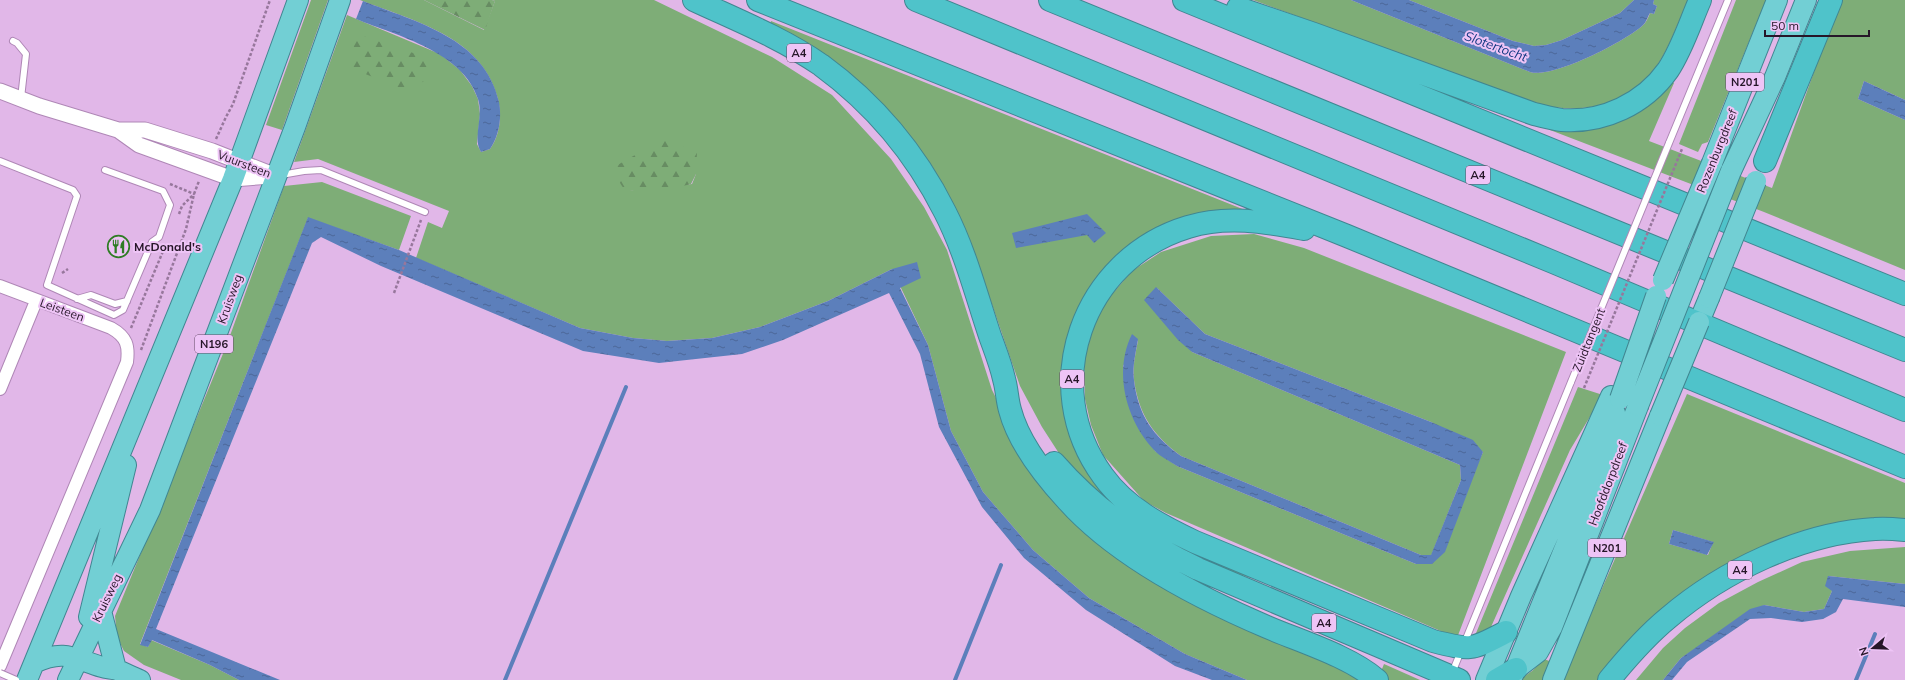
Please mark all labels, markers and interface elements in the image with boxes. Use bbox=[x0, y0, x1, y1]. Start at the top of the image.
scale bar bbox=[1765, 12, 1869, 38]
text: 50 m bbox=[1771, 18, 1799, 33]
water label: Slotertocht bbox=[1462, 27, 1530, 65]
road number: A4 bbox=[787, 44, 811, 62]
road number: N201 bbox=[1726, 73, 1764, 91]
street label: Rozenburgdreef bbox=[1693, 106, 1740, 195]
street label: Vuursteen bbox=[215, 146, 273, 181]
road number: A4 bbox=[1466, 166, 1490, 184]
restaurant icon: McDonald's bbox=[105, 234, 131, 260]
place label: McDonald's bbox=[134, 239, 201, 254]
street label: Kruisweg bbox=[214, 272, 245, 326]
street label: Leisteen bbox=[38, 295, 86, 324]
street label: Zuidtangent bbox=[1569, 306, 1608, 374]
road number: N196 bbox=[195, 335, 233, 353]
road number: A4 bbox=[1060, 370, 1084, 388]
street label: Hoofddorpdreef bbox=[1585, 439, 1631, 528]
road number: N201 bbox=[1588, 539, 1626, 557]
road number: A4 bbox=[1728, 561, 1752, 579]
street label: Kruisweg bbox=[88, 571, 125, 624]
road number: A4 bbox=[1312, 614, 1336, 632]
north arrow bbox=[1853, 628, 1893, 668]
text: N bbox=[1856, 645, 1872, 657]

